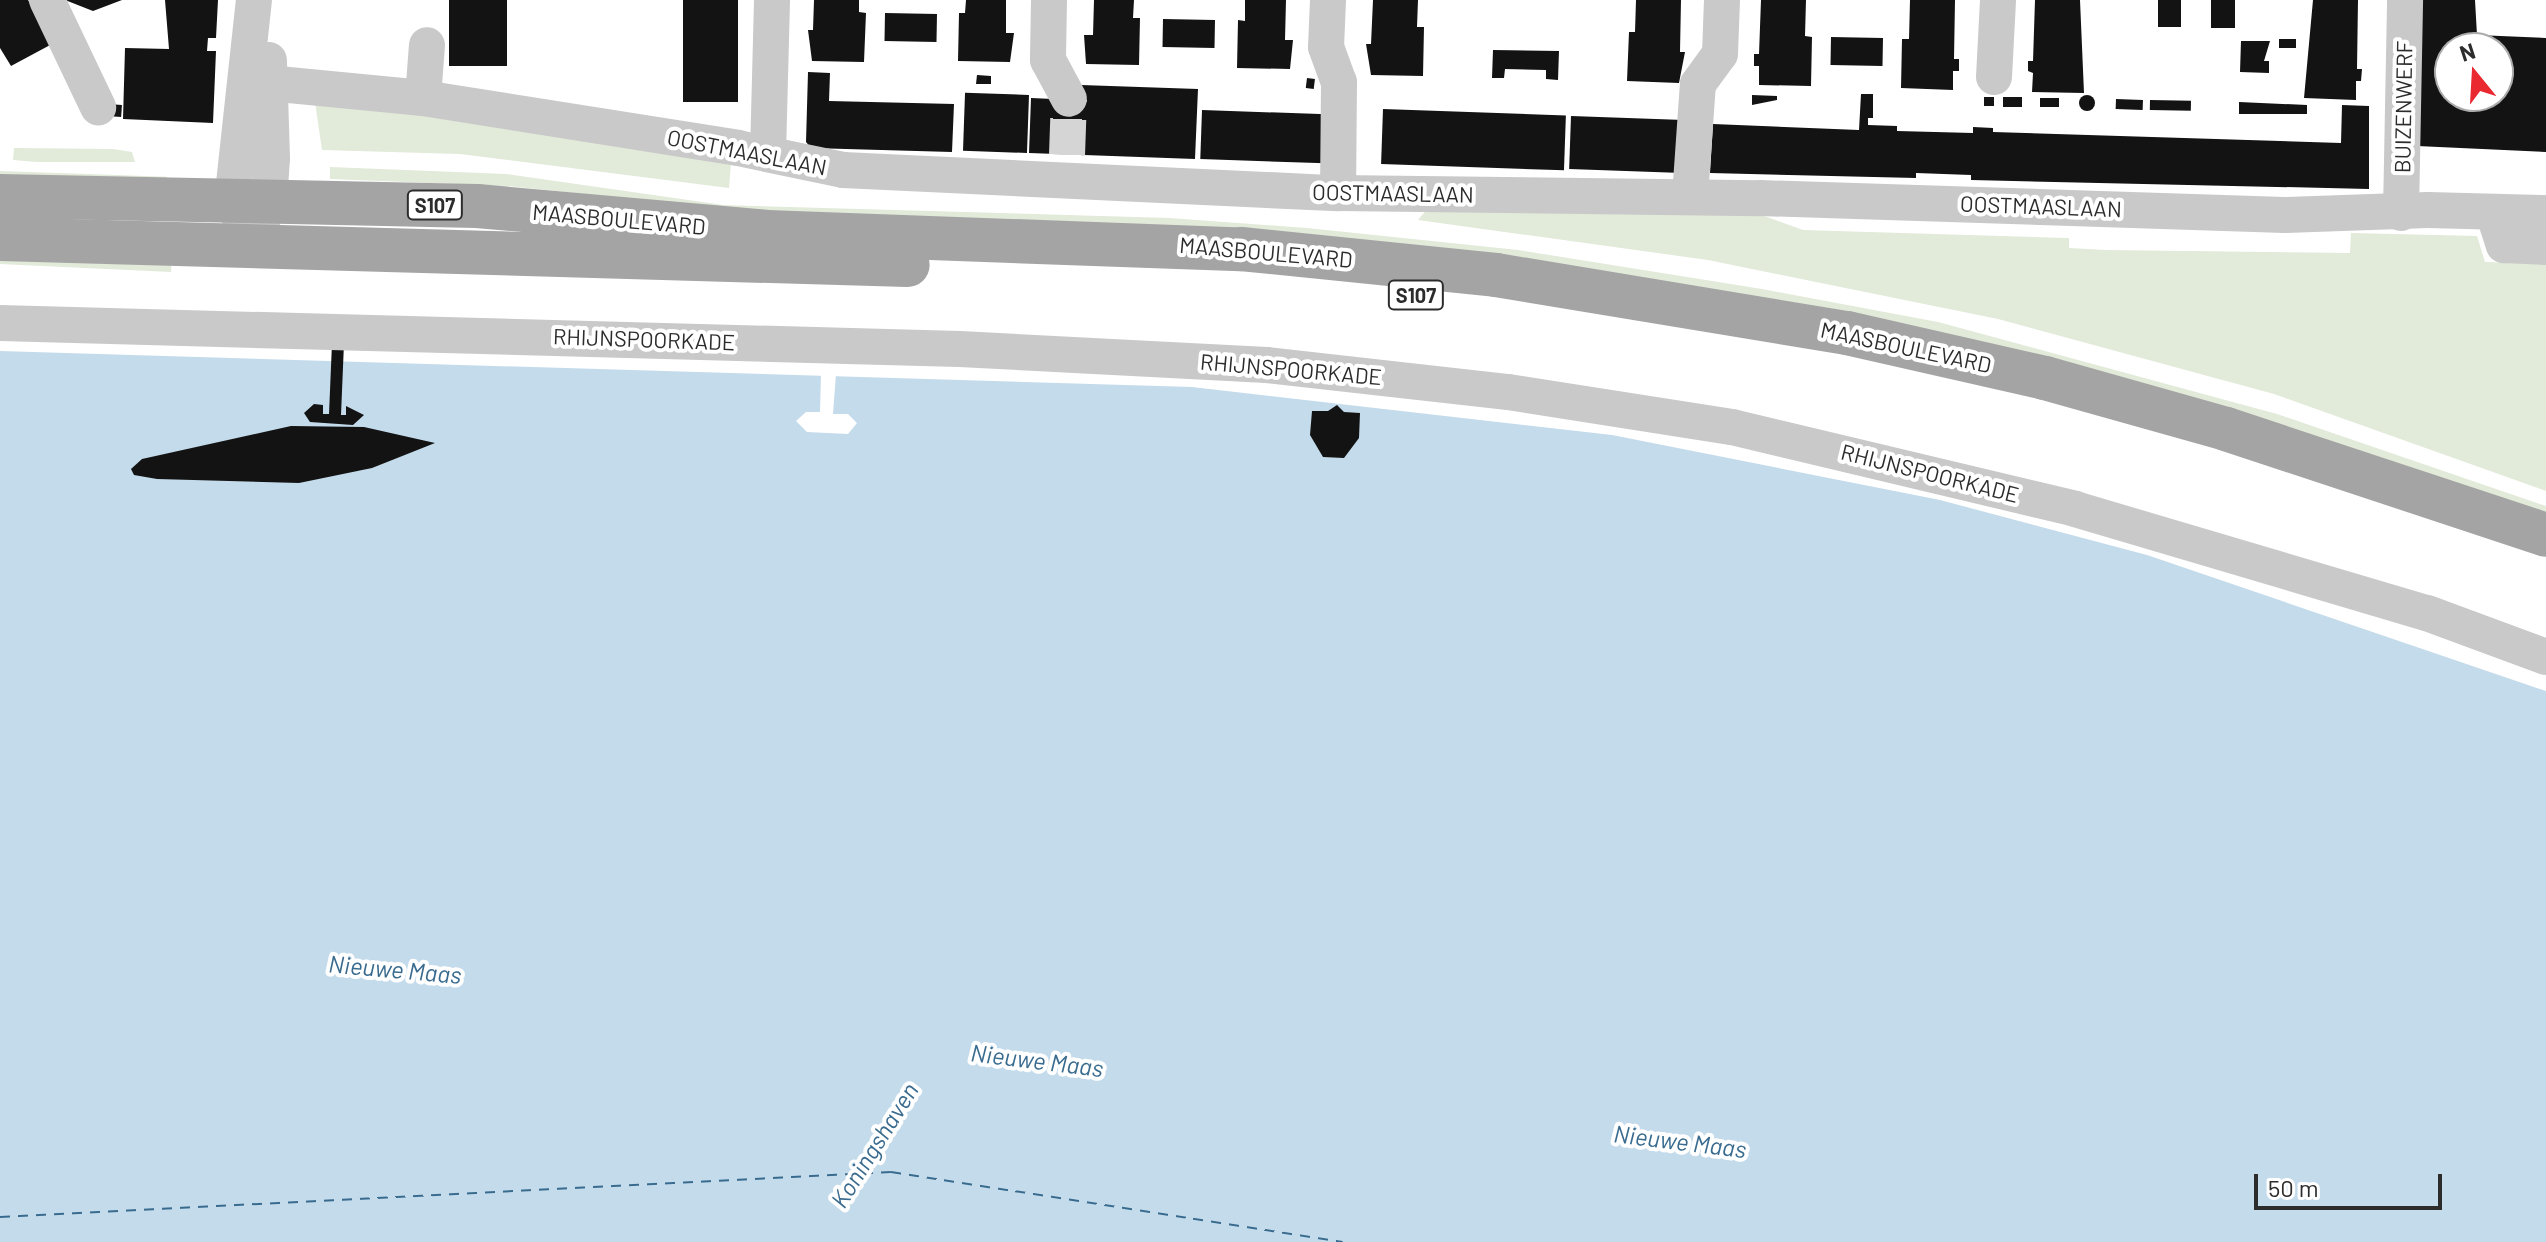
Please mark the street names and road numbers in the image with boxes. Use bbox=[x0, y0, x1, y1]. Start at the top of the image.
street label: BUIZENWERF bbox=[2389, 41, 2417, 173]
street label: OOSTMAASLAAN bbox=[665, 124, 829, 180]
street label: OOSTMAASLAAN bbox=[1312, 178, 1474, 208]
road number: S107 bbox=[405, 189, 465, 221]
street label: OOSTMAASLAAN bbox=[1960, 190, 2122, 222]
street label: MAASBOULEVARD bbox=[531, 198, 707, 240]
street label: MAASBOULEVARD bbox=[1178, 231, 1354, 273]
road number: S107 bbox=[1386, 279, 1446, 311]
street label: MAASBOULEVARD bbox=[1818, 316, 1994, 378]
street label: RHIJNSPOORKADE bbox=[553, 323, 735, 355]
street label: RHIJNSPOORKADE bbox=[1199, 348, 1383, 390]
street label: RHIJNSPOORKADE bbox=[1838, 438, 2022, 508]

